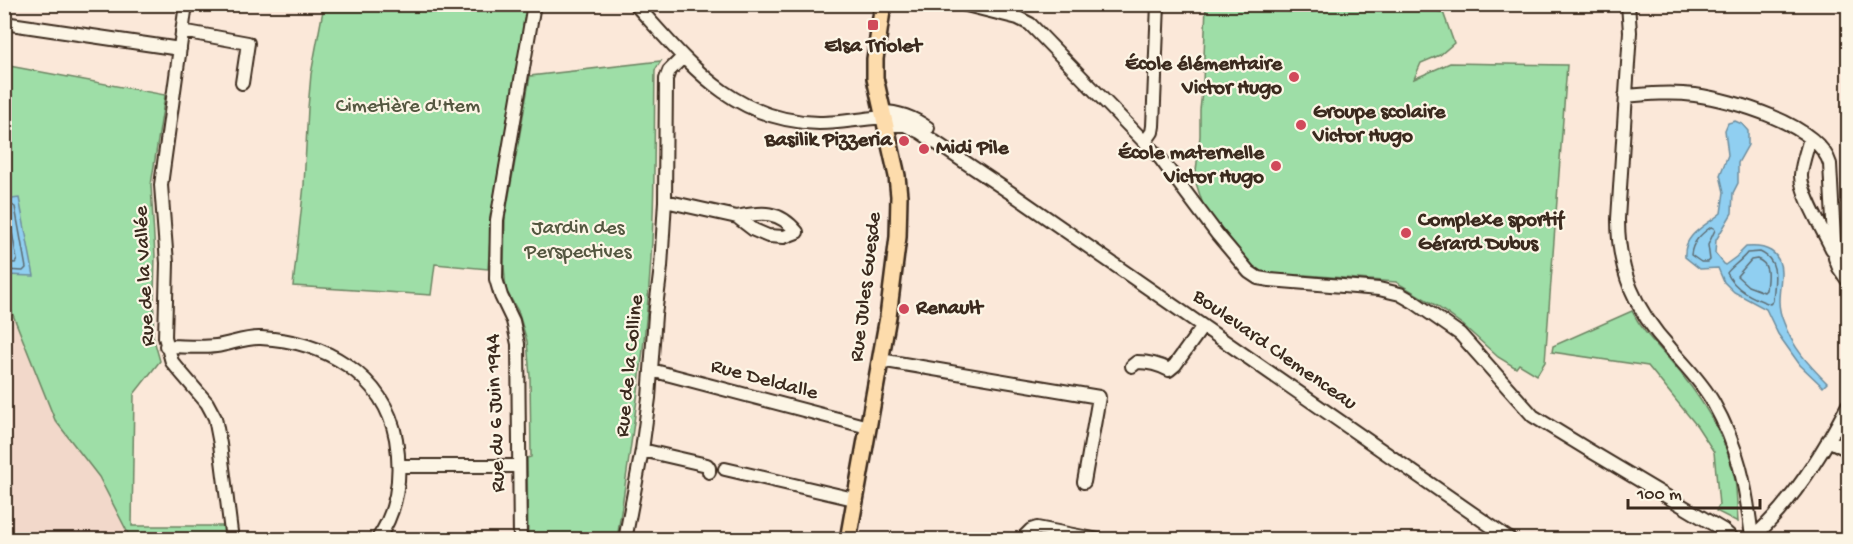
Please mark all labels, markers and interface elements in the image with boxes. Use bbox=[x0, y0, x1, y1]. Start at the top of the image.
marker: Elsa Triolet bbox=[866, 18, 880, 32]
place label: Elsa Triolet bbox=[824, 35, 924, 60]
place label: École élémentaire Victor Hugo bbox=[1125, 53, 1283, 102]
marker: École élémentaire Victor Hugo bbox=[1287, 70, 1301, 84]
park label: Cimetière d'Hem bbox=[336, 95, 480, 120]
place label: Groupe scolaire Victor Hugo bbox=[1312, 101, 1447, 150]
marker: Groupe scolaire Victor Hugo bbox=[1294, 118, 1308, 132]
place label: Basilik Pizzeria bbox=[764, 129, 893, 154]
marker: Basilik Pizzeria bbox=[897, 134, 911, 148]
place label: Midi Pile bbox=[936, 137, 1010, 162]
marker: Midi Pile bbox=[917, 142, 931, 156]
place label: École maternelle Victor Hugo bbox=[1118, 142, 1265, 191]
marker: École maternelle Victor Hugo bbox=[1269, 159, 1283, 173]
street label: Rue de la Vallée bbox=[130, 204, 162, 347]
place label: Complexe sportif Gérard Dubus bbox=[1417, 209, 1566, 258]
street label: Rue Jules Guesde bbox=[845, 210, 889, 363]
park label: Jardin des Perspectives bbox=[524, 217, 633, 266]
marker: Complexe sportif Gérard Dubus bbox=[1399, 226, 1413, 240]
street label: Boulevard Clemenceau bbox=[1186, 284, 1361, 417]
street label: Rue de la Colline bbox=[611, 292, 651, 438]
place label: Renault bbox=[915, 297, 985, 322]
marker: Renault bbox=[897, 302, 911, 316]
street label: Rue du 6 Juin 1944 bbox=[482, 333, 512, 493]
street label: Rue Deldalle bbox=[708, 355, 821, 408]
scale bar bbox=[1628, 472, 1760, 510]
text: 100 m bbox=[1636, 485, 1682, 506]

